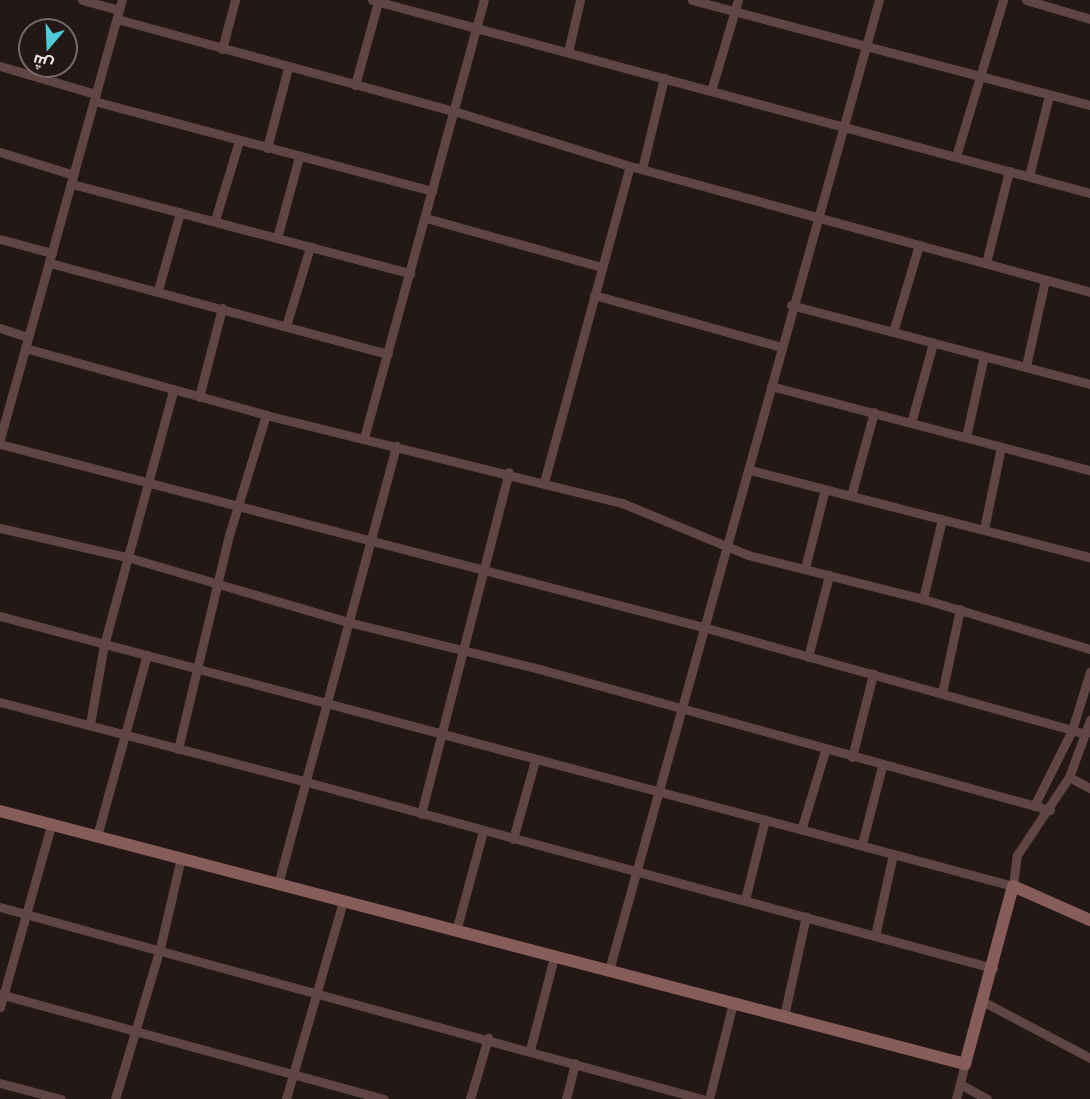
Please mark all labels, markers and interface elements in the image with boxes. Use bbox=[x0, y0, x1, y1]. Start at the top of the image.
north arrow bbox=[18, 18, 78, 78]
text: ش bbox=[30, 49, 56, 77]

